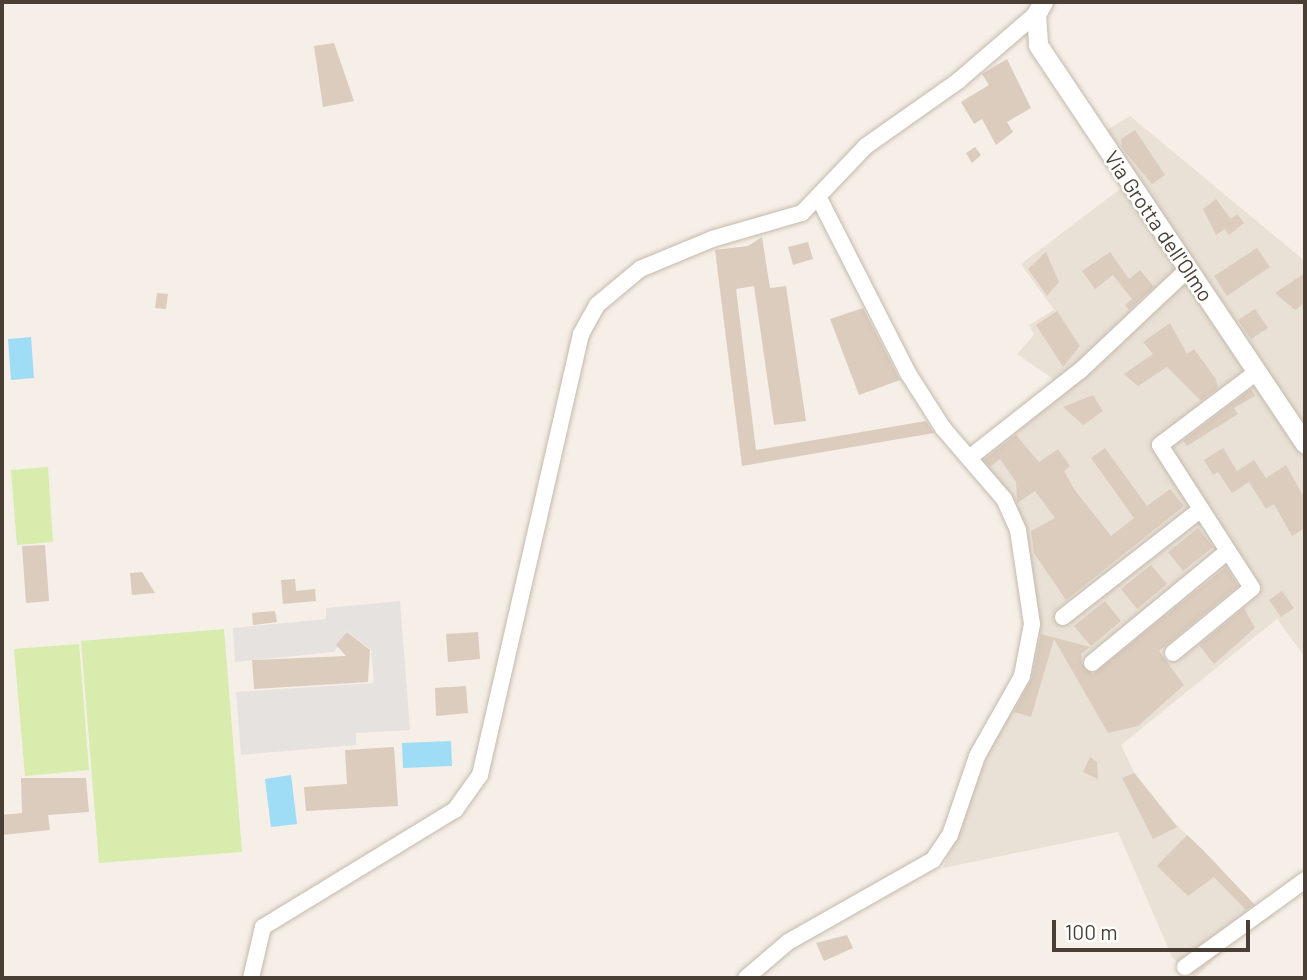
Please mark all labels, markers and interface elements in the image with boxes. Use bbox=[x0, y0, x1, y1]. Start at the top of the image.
street label: Via Grotta dell'Olmo bbox=[1099, 146, 1219, 306]
scale bar bbox=[1055, 906, 1253, 950]
text: 100 m bbox=[1065, 919, 1118, 944]

